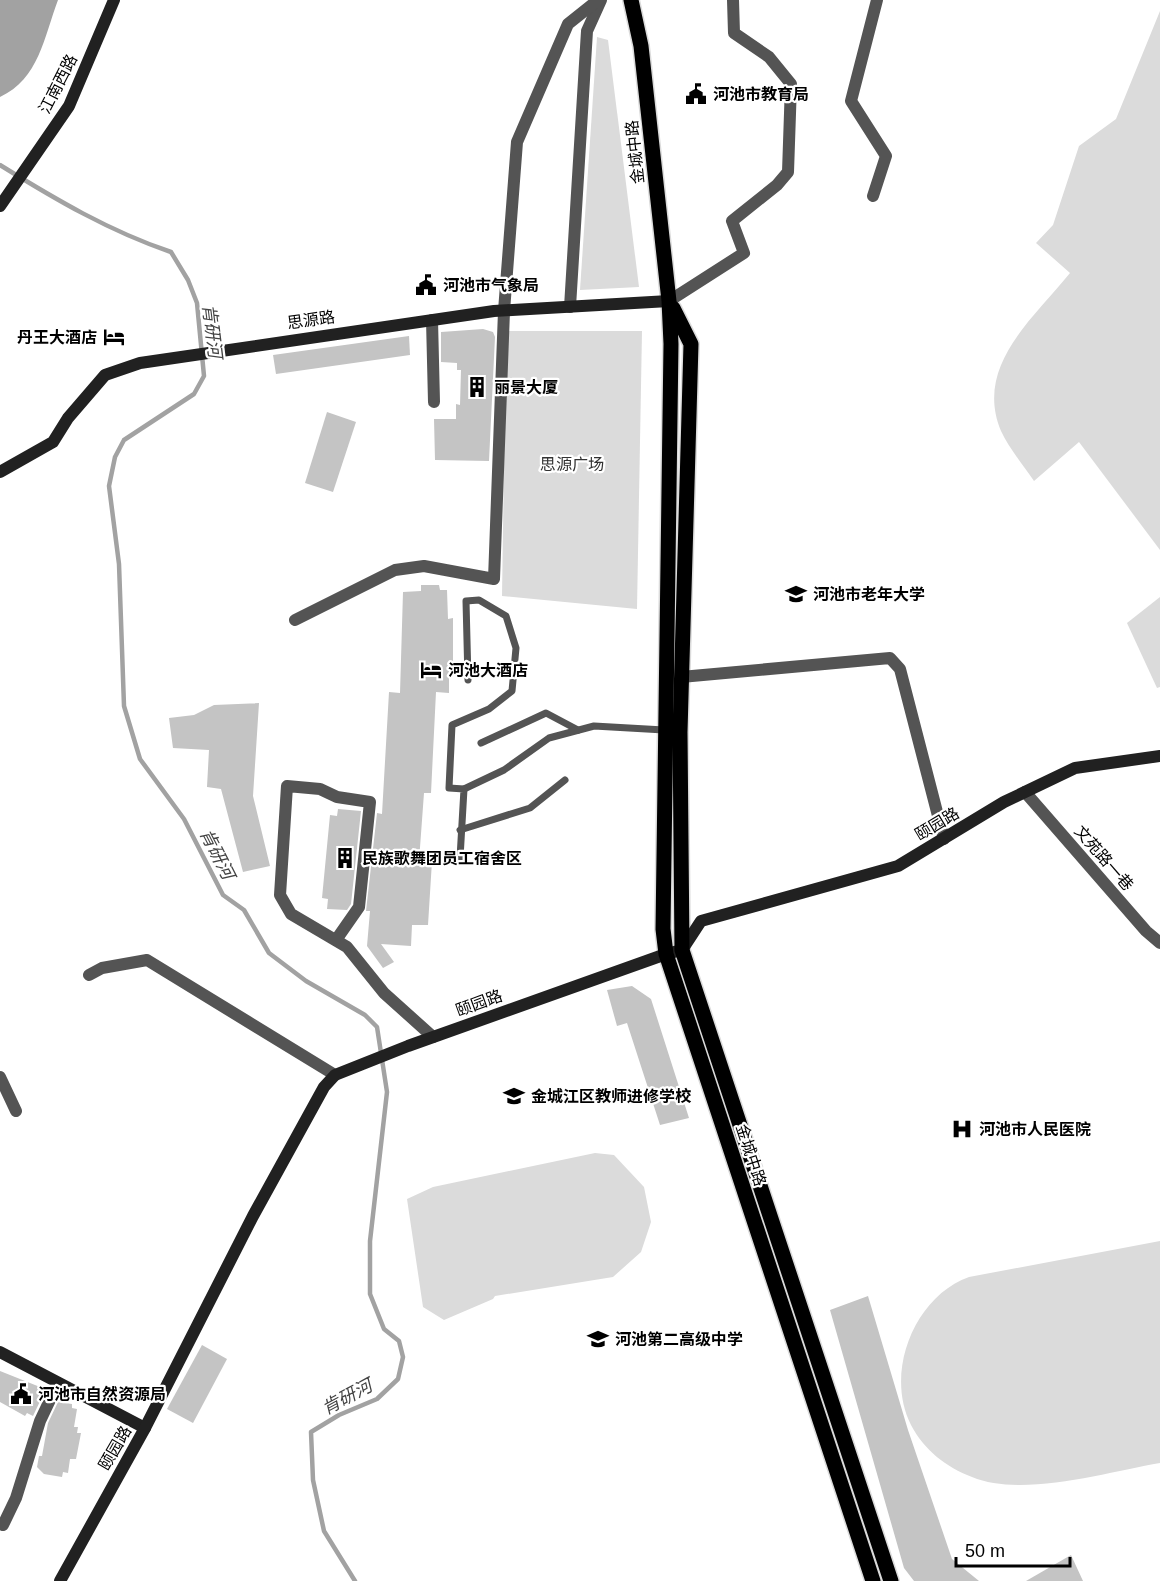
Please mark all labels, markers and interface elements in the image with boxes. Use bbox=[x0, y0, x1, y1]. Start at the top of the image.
street label: 江南西路 bbox=[36, 52, 80, 116]
public building icon: 河池市教育局 bbox=[684, 82, 708, 106]
place label: 河池市教育局 bbox=[713, 86, 809, 103]
street label: 金城中路 bbox=[623, 119, 647, 185]
public building icon: 河池市气象局 bbox=[414, 273, 438, 297]
place label: 河池市气象局 bbox=[443, 277, 539, 294]
water label: 肯研河 bbox=[199, 303, 226, 362]
street label: 思源路 bbox=[286, 308, 336, 332]
hotel icon: 丹王大酒店 bbox=[102, 325, 126, 349]
place label: 丹王大酒店 bbox=[17, 329, 97, 346]
building icon: 丽景大厦 bbox=[465, 375, 489, 399]
place label: 丽景大厦 bbox=[494, 379, 558, 396]
park label: 思源广场 bbox=[540, 456, 604, 473]
school or university icon: 河池市老年大学 bbox=[784, 582, 808, 606]
place label: 河池市老年大学 bbox=[813, 586, 925, 603]
hotel icon: 河池大酒店 bbox=[419, 658, 443, 682]
place label: 河池大酒店 bbox=[448, 662, 528, 679]
street label: 颐园路 bbox=[912, 804, 962, 844]
street label: 文苑路一巷 bbox=[1071, 822, 1137, 894]
water label: 肯研河 bbox=[196, 825, 240, 885]
building icon: 民族歌舞团员工宿舍区 bbox=[333, 846, 357, 870]
place label: 民族歌舞团员工宿舍区 bbox=[362, 850, 522, 867]
street label: 颐园路 bbox=[454, 987, 504, 1019]
school or university icon: 金城江区教师进修学校 bbox=[502, 1084, 526, 1108]
place label: 金城江区教师进修学校 bbox=[531, 1087, 692, 1105]
hospital icon: 河池市人民医院 bbox=[950, 1117, 974, 1141]
place label: 河池市人民医院 bbox=[979, 1121, 1091, 1138]
street label: 金城中路 bbox=[733, 1122, 769, 1188]
school or university icon: 河池第二高级中学 bbox=[586, 1327, 610, 1351]
place label: 河池第二高级中学 bbox=[615, 1331, 743, 1348]
water label: 肯研河 bbox=[318, 1374, 378, 1419]
public building icon: 河池市自然资源局 bbox=[9, 1382, 33, 1406]
place label: 河池市自然资源局 bbox=[38, 1385, 166, 1403]
street label: 颐园路 bbox=[96, 1423, 134, 1473]
scale bar bbox=[956, 1530, 1070, 1568]
text: 50 m bbox=[965, 1541, 1005, 1561]

